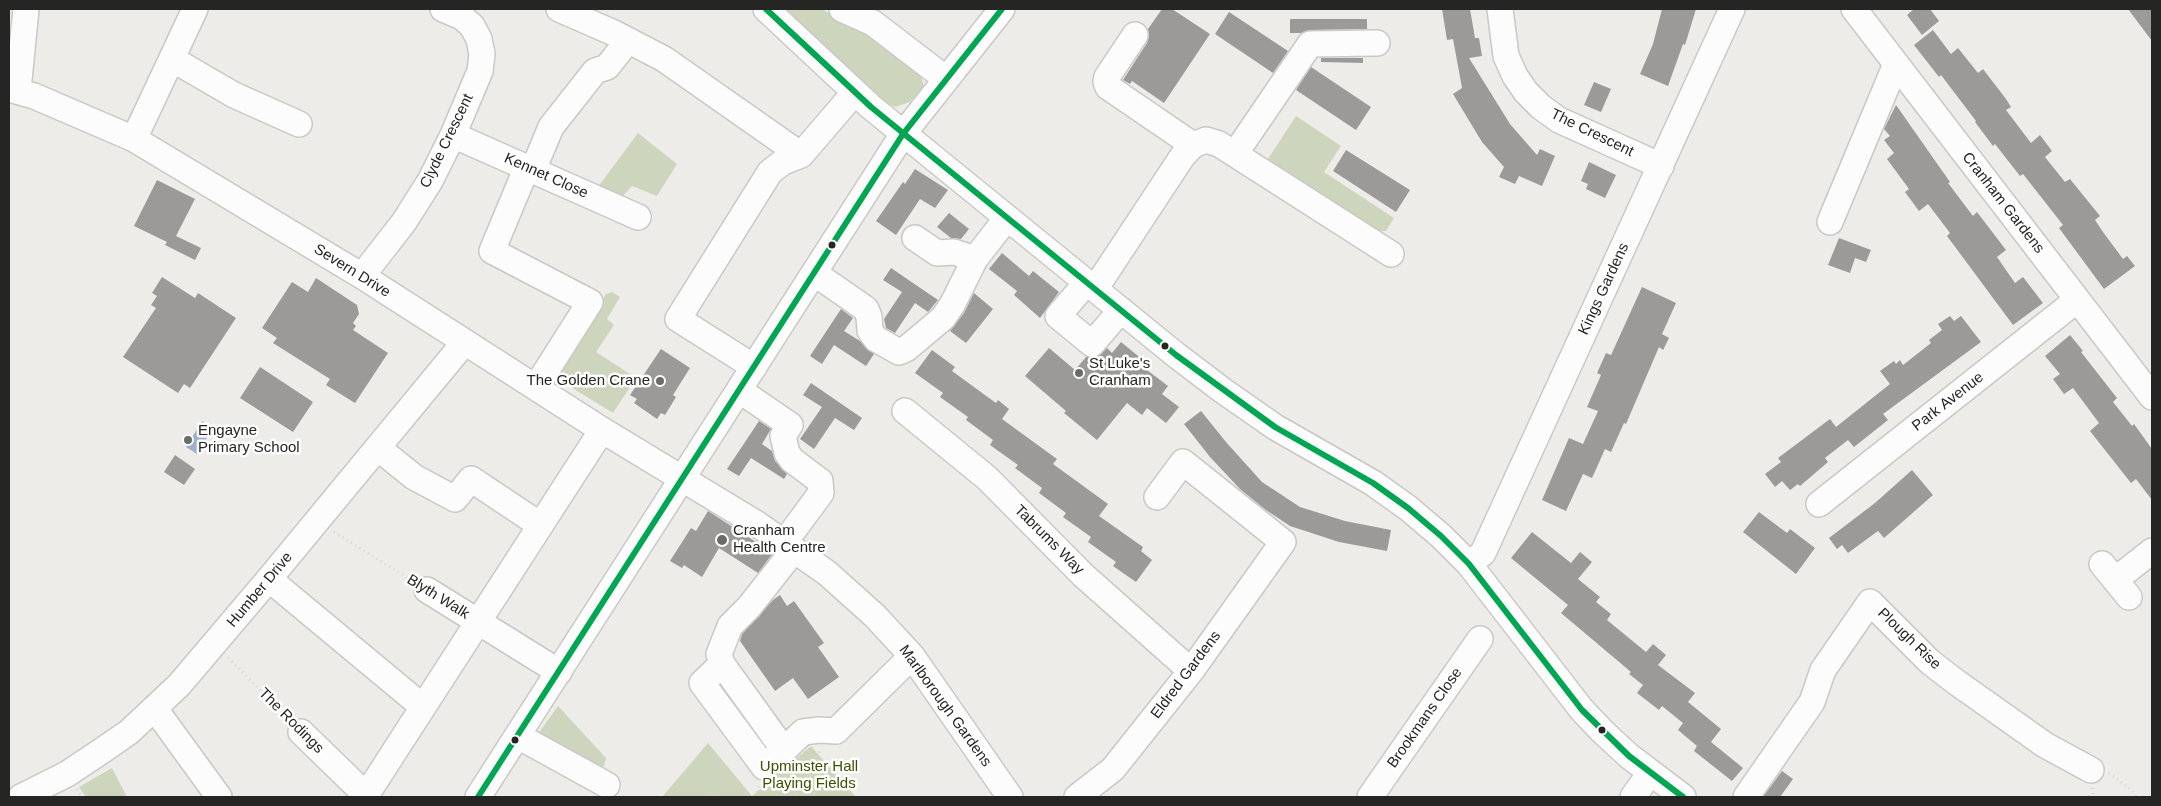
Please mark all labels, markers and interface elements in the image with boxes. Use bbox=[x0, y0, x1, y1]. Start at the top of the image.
street label: Clyde Crescent bbox=[416, 91, 478, 191]
street label: The Crescent bbox=[1548, 105, 1636, 161]
street label: Kennet Close bbox=[501, 149, 591, 203]
street label: Cranham Gardens bbox=[1958, 149, 2048, 257]
street label: Severn Drive bbox=[310, 240, 394, 302]
unlabelled marker bbox=[827, 240, 837, 250]
street label: Kings Gardens bbox=[1575, 240, 1633, 338]
unlabelled marker bbox=[1160, 341, 1170, 351]
place label: St Luke's Cranham bbox=[1089, 355, 1151, 390]
marker: St Luke's Cranham bbox=[1073, 367, 1085, 379]
street label: Park Avenue bbox=[1909, 369, 1987, 435]
place label: The Golden Crane bbox=[527, 372, 650, 390]
marker: The Golden Crane bbox=[654, 375, 666, 387]
place label: Engayne Primary School bbox=[198, 422, 300, 457]
marker: Engayne Primary School bbox=[182, 434, 194, 446]
street label: Tabrums Way bbox=[1010, 501, 1088, 579]
place label: Cranham Health Centre bbox=[733, 522, 826, 557]
marker: Cranham Health Centre bbox=[715, 533, 729, 547]
street label: Humber Drive bbox=[223, 549, 297, 631]
street label: Blyth Walk bbox=[403, 571, 473, 623]
street label: Plough Rise bbox=[1874, 604, 1944, 674]
street label: Eldred Gardens bbox=[1147, 628, 1225, 722]
street label: Marlborough Gardens bbox=[895, 642, 995, 770]
street label: Brookmans Close bbox=[1384, 664, 1466, 772]
street label: The Rodings bbox=[255, 685, 327, 757]
unlabelled marker bbox=[1597, 725, 1607, 735]
unlabelled marker bbox=[510, 735, 520, 745]
park label: Upminster Hall Playing Fields bbox=[760, 758, 858, 793]

